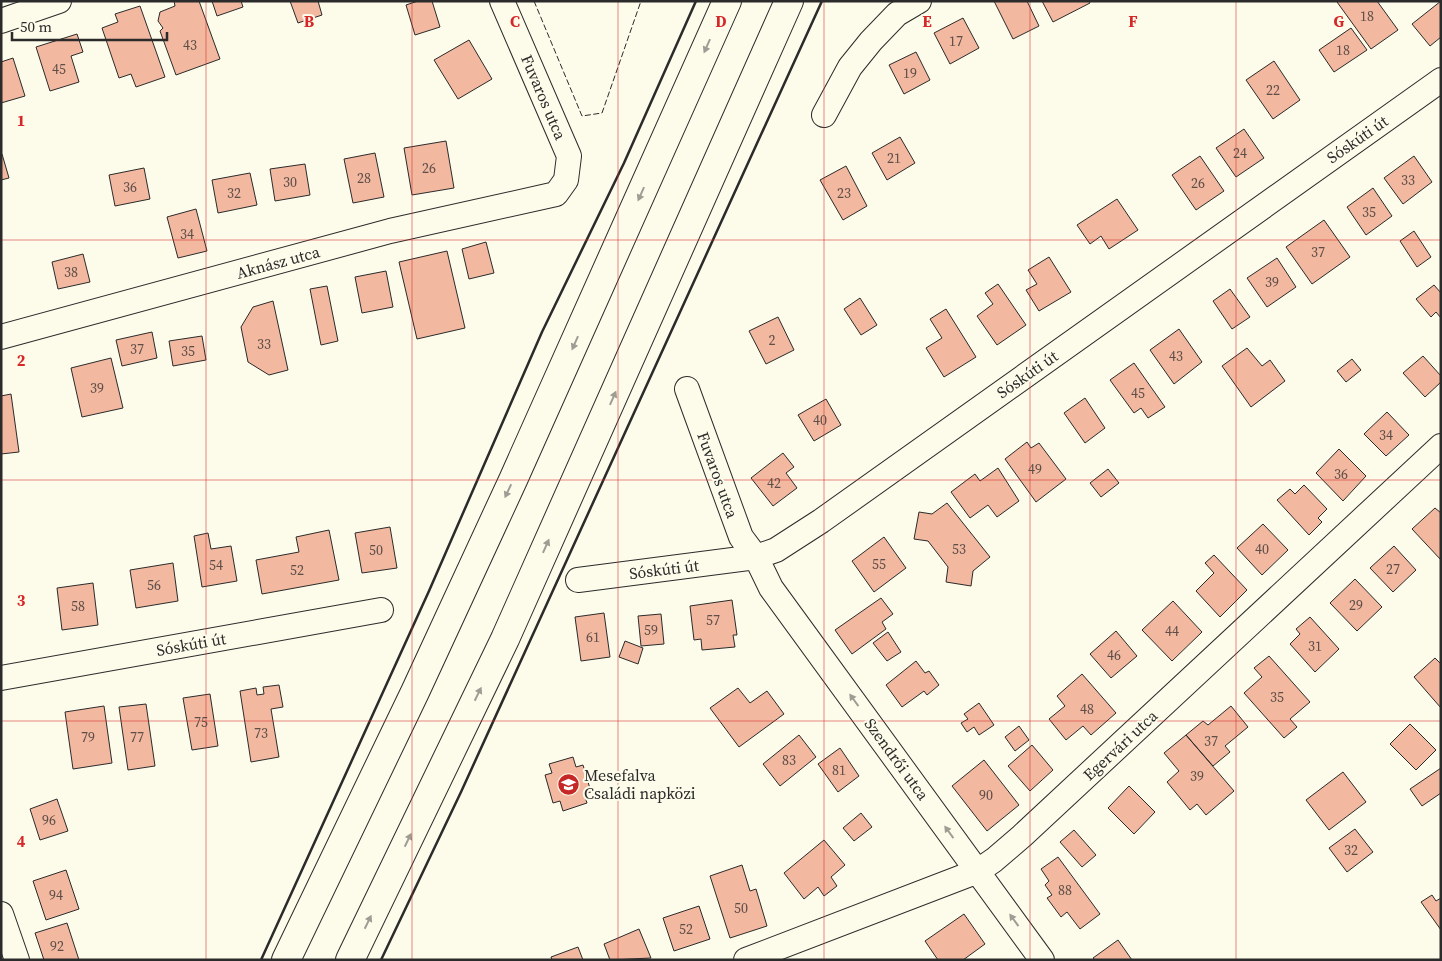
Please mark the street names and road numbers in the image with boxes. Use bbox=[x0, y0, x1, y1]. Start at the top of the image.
street label: Fuvaros utca bbox=[516, 51, 572, 144]
street label: Sóskúti út bbox=[1322, 109, 1393, 168]
street label: Aknász utca bbox=[234, 240, 323, 284]
street label: Sóskúti út bbox=[992, 344, 1063, 403]
street label: Fuvaros utca bbox=[692, 429, 744, 522]
street label: Sóskúti út bbox=[628, 554, 701, 584]
street label: Sóskúti út bbox=[155, 627, 228, 661]
street label: Egervári utca bbox=[1078, 704, 1163, 785]
street label: Szendrői utca bbox=[860, 713, 935, 805]

